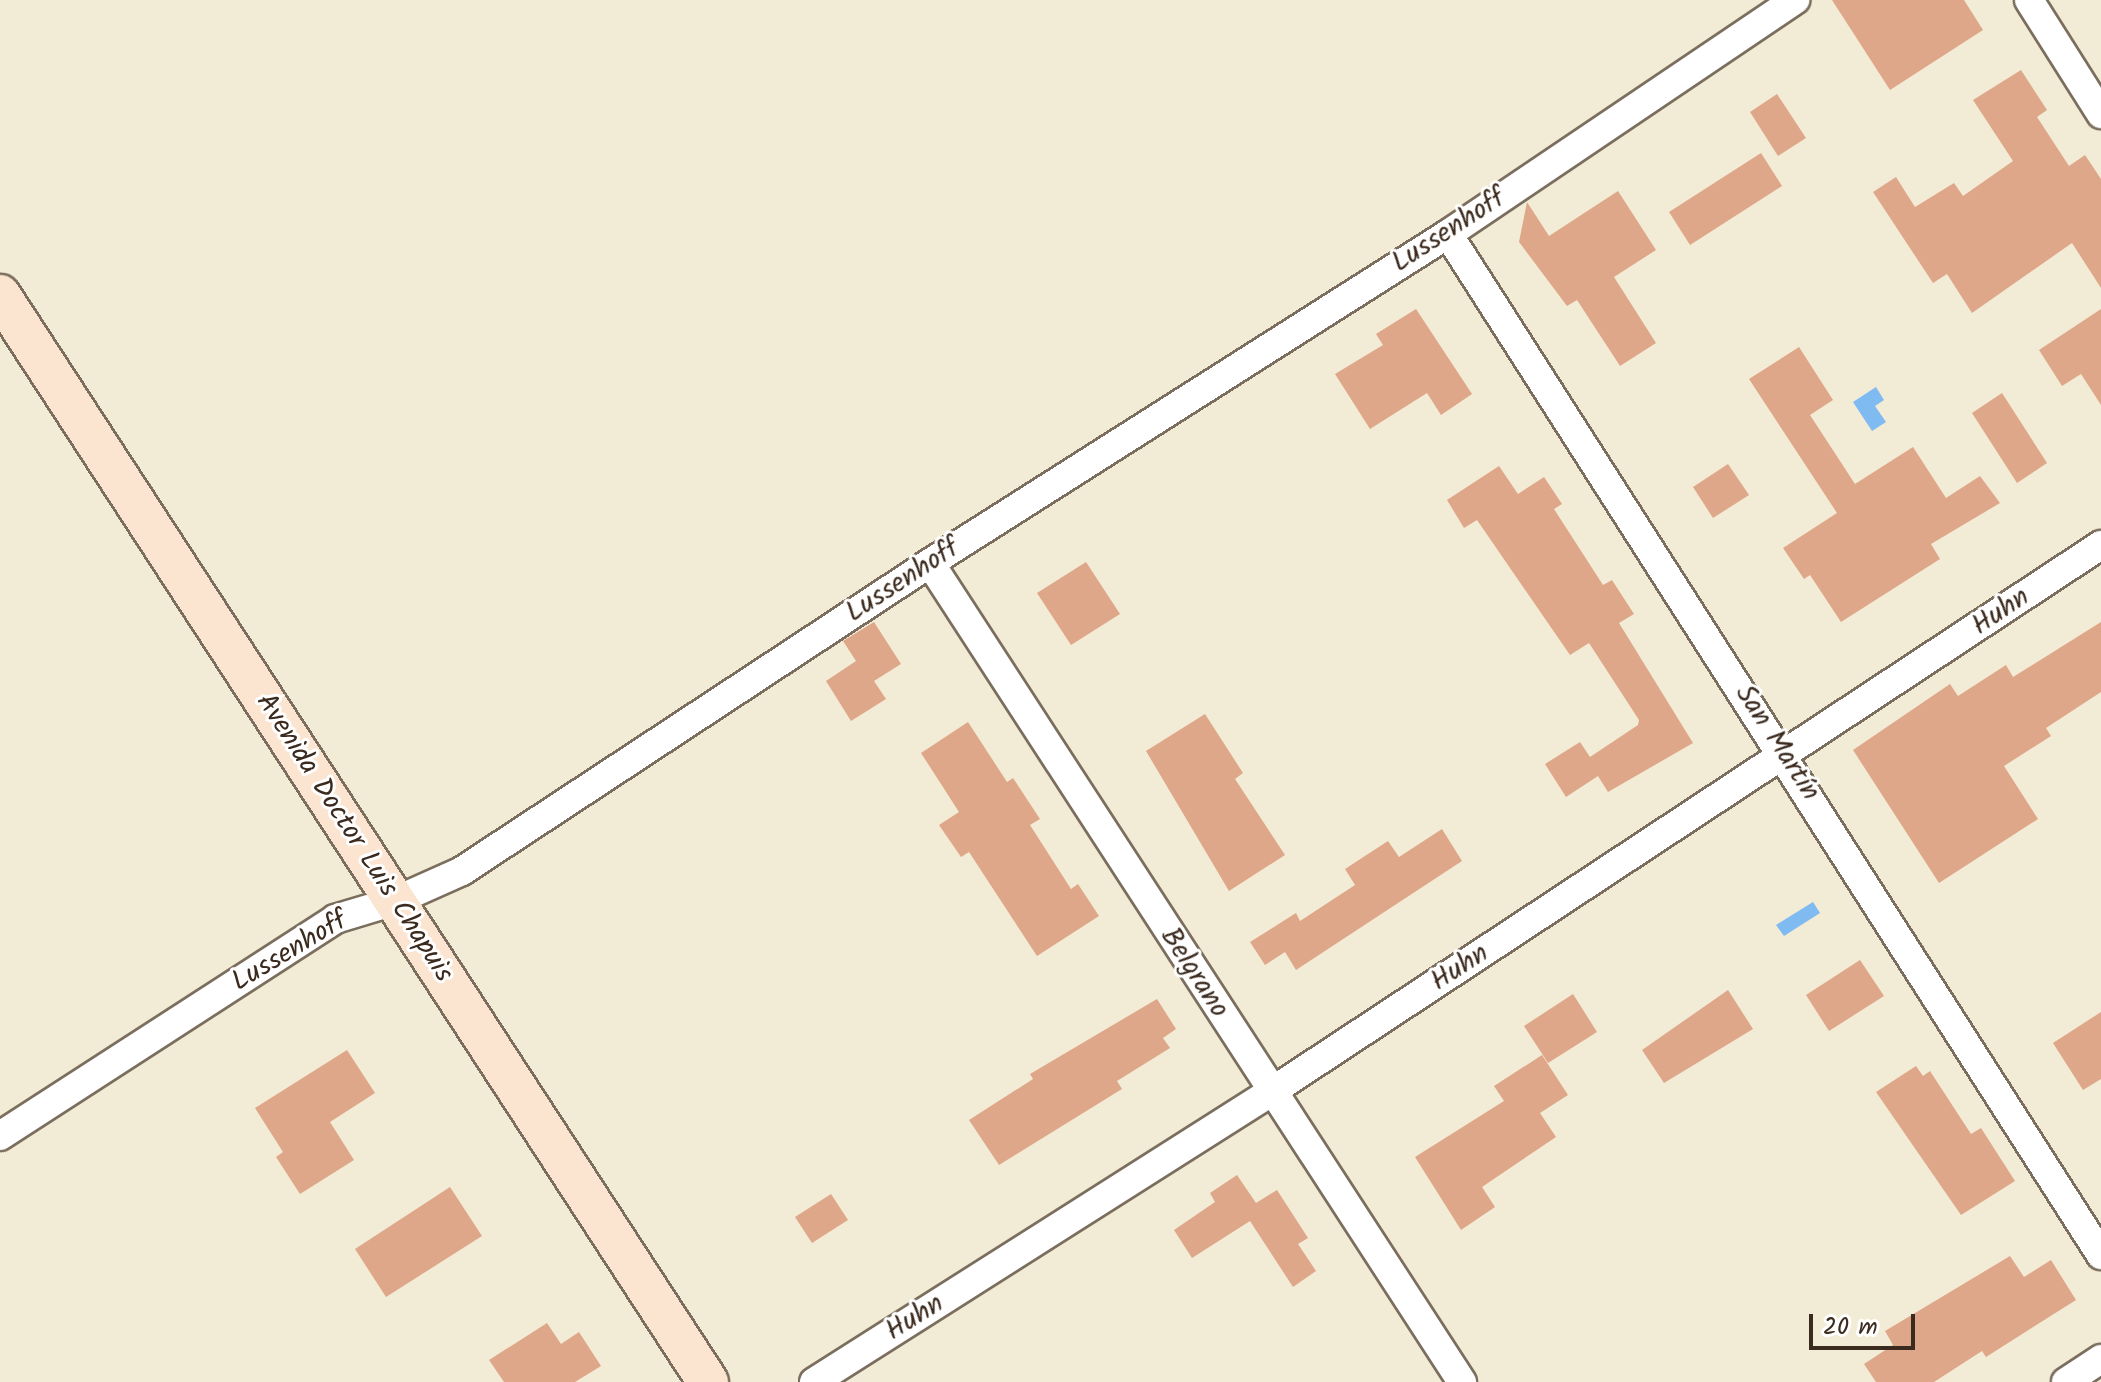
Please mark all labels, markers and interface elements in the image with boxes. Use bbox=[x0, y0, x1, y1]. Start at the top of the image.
street label: Lussenhoff bbox=[1386, 182, 1512, 280]
street label: Lussenhoff bbox=[840, 532, 966, 630]
street label: Huhn bbox=[1966, 581, 2036, 643]
street label: San Martín bbox=[1727, 679, 1827, 807]
street label: Avenida Doctor Luis Chapuis bbox=[248, 687, 460, 989]
street label: Lussenhoff bbox=[226, 904, 354, 1000]
street label: Belgrano bbox=[1153, 922, 1235, 1024]
street label: Huhn bbox=[1425, 937, 1495, 999]
street label: Huhn bbox=[880, 1287, 950, 1349]
scale bar bbox=[1813, 1298, 1919, 1348]
text: 20 m bbox=[1823, 1308, 1878, 1347]

